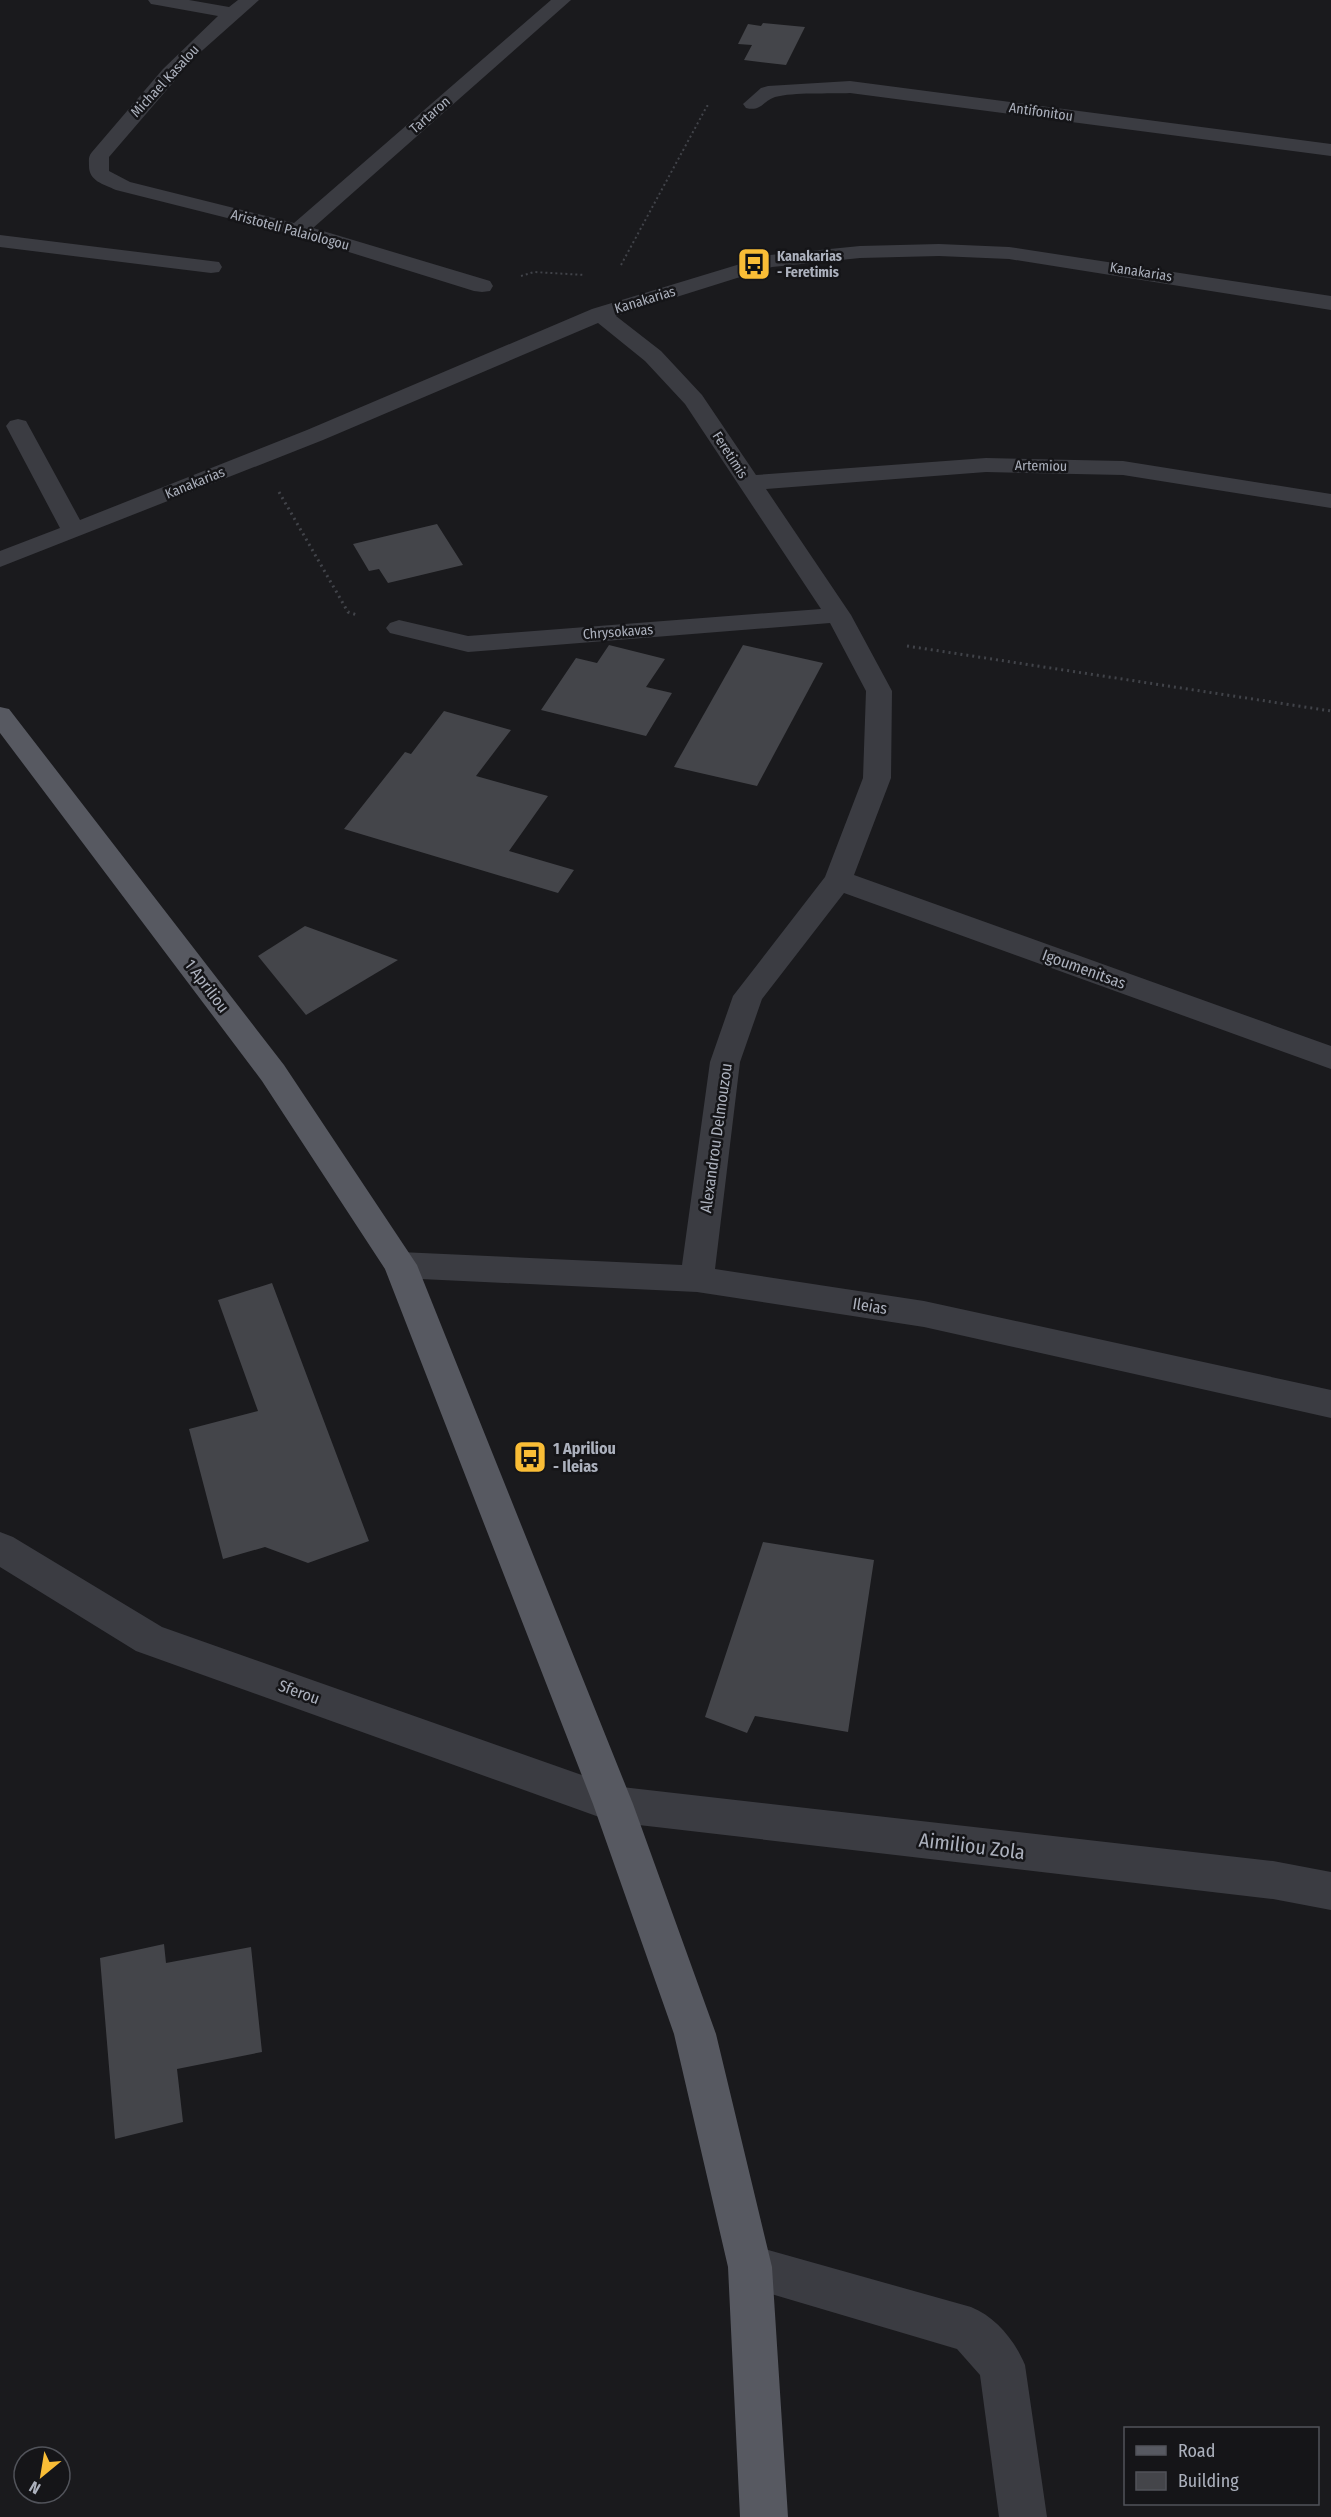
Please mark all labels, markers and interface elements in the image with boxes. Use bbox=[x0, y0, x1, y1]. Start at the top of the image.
street label: Michael Kasalou bbox=[127, 41, 203, 121]
street label: Tartaron bbox=[406, 93, 454, 137]
street label: Antifonitou bbox=[1008, 99, 1074, 125]
street label: Aristoteli Palaiologou bbox=[229, 206, 351, 254]
bus stop icon: Kanakarias - Feretimis bbox=[736, 246, 772, 282]
place label: Kanakarias - Feretimis bbox=[777, 248, 842, 281]
street label: Kanakarias bbox=[1109, 259, 1173, 285]
street label: Kanakarias bbox=[613, 283, 678, 317]
street label: Feretimis bbox=[709, 428, 751, 482]
street label: Artemiou bbox=[1015, 457, 1067, 475]
street label: Kanakarias bbox=[163, 463, 227, 503]
street label: Chrysokavas bbox=[582, 621, 654, 643]
street label: Igoumenitsas bbox=[1040, 945, 1128, 993]
street label: 1 Apriliou bbox=[181, 956, 233, 1016]
street label: Alexandrou Delmouzou bbox=[696, 1062, 736, 1214]
street label: Ileias bbox=[851, 1294, 889, 1318]
bus stop icon: 1 Apriliou - Ileias bbox=[512, 1439, 548, 1475]
place label: 1 Apriliou - Ileias bbox=[553, 1439, 616, 1476]
street label: Sferou bbox=[276, 1676, 322, 1708]
street label: Aimiliou Zola bbox=[918, 1828, 1026, 1864]
legend bbox=[1124, 2427, 1319, 2505]
text: Road bbox=[1178, 2440, 1215, 2462]
north arrow bbox=[12, 2445, 72, 2505]
text: Building bbox=[1178, 2470, 1239, 2492]
text: N bbox=[26, 2477, 44, 2498]

